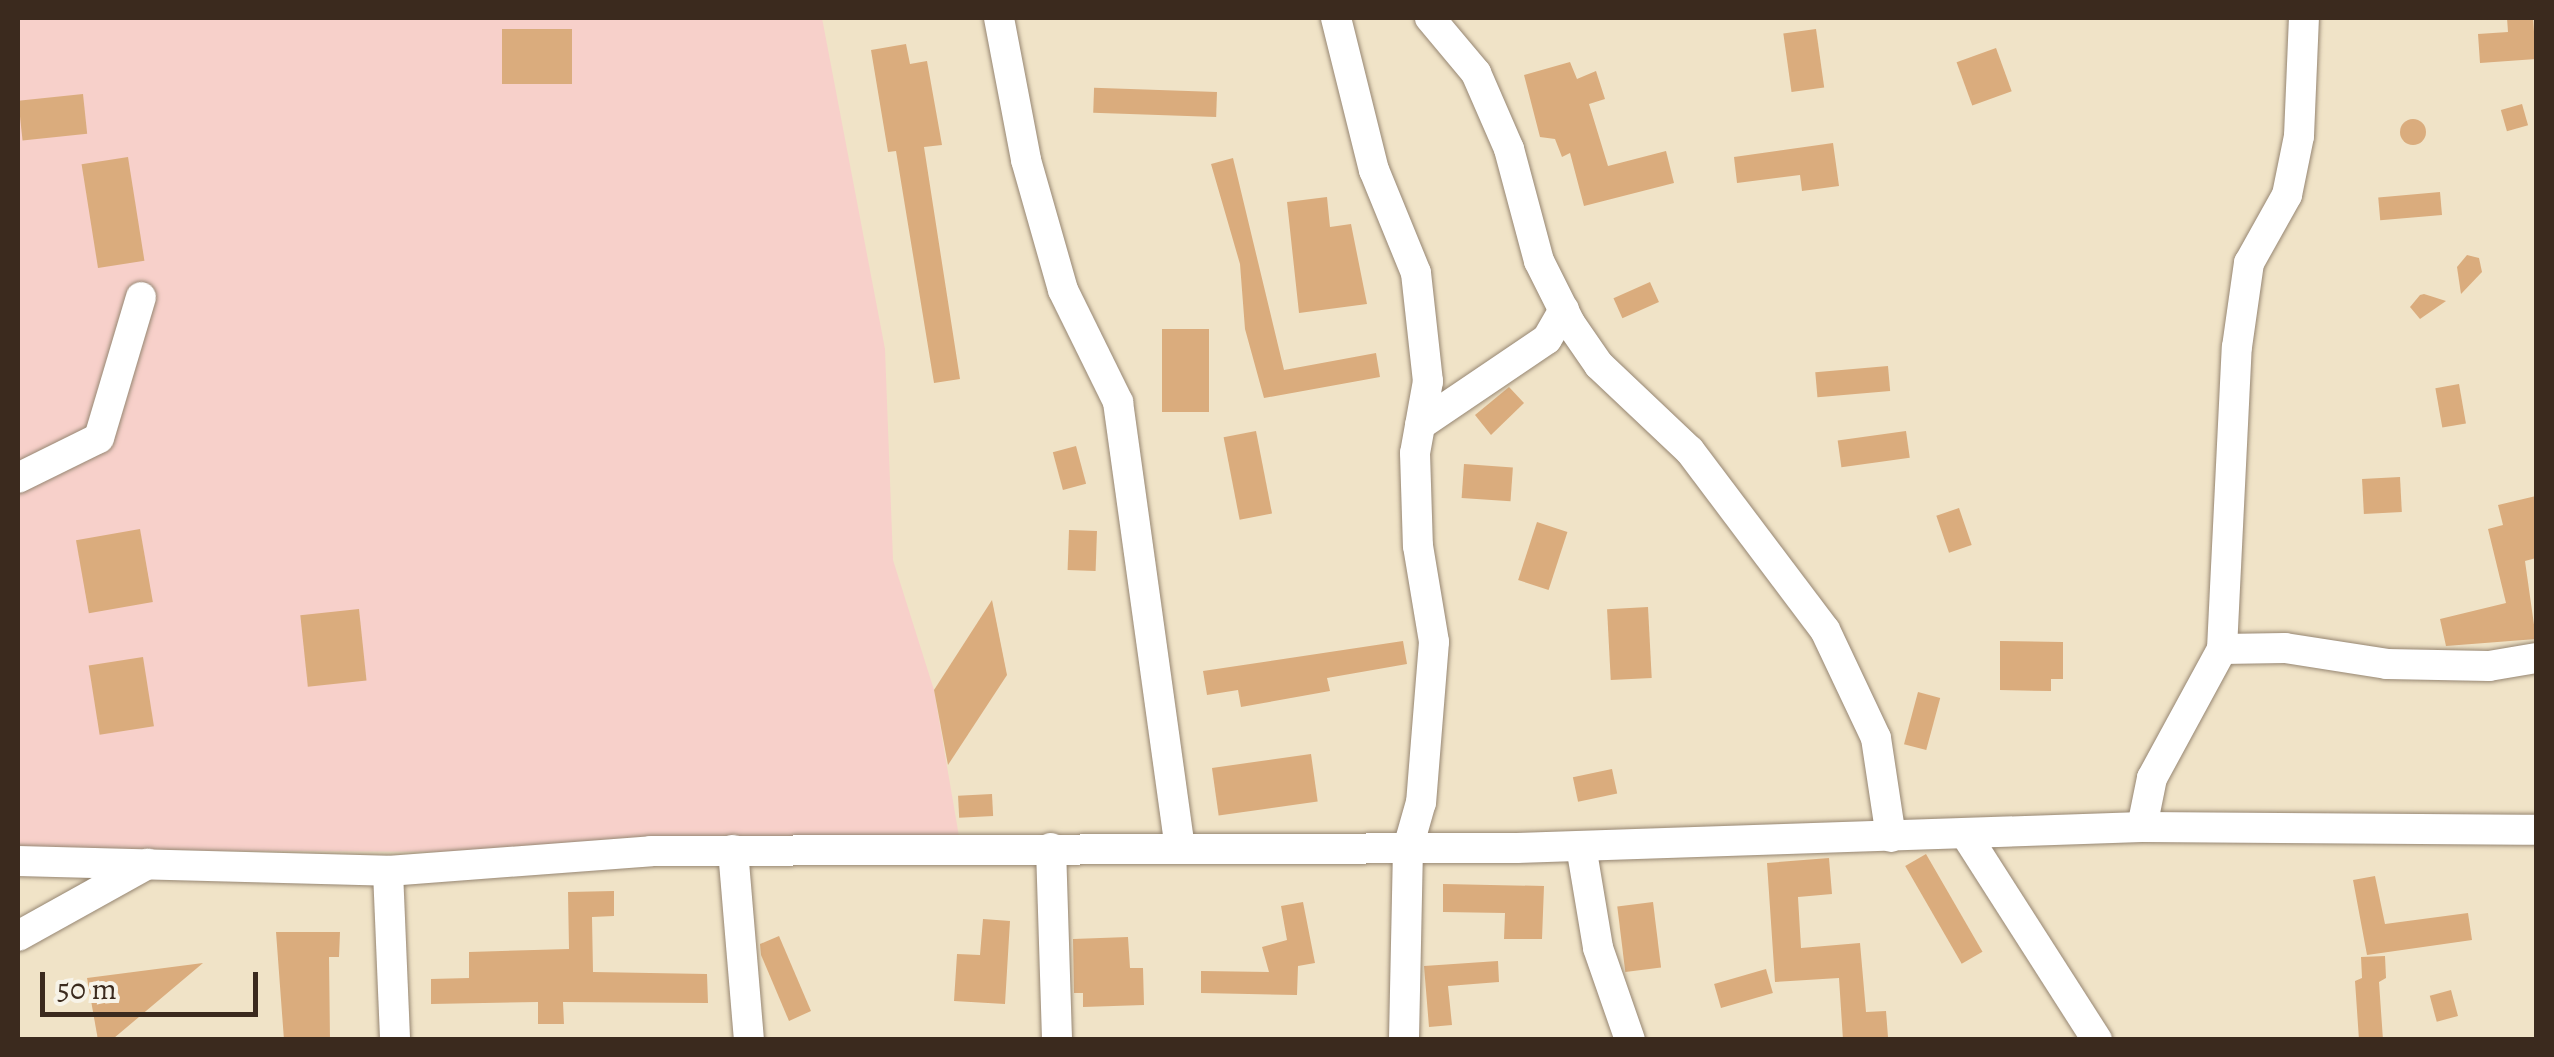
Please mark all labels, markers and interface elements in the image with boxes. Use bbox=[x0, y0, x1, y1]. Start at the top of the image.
scale bar bbox=[45, 952, 262, 1014]
text: 50 m bbox=[57, 969, 117, 1009]

